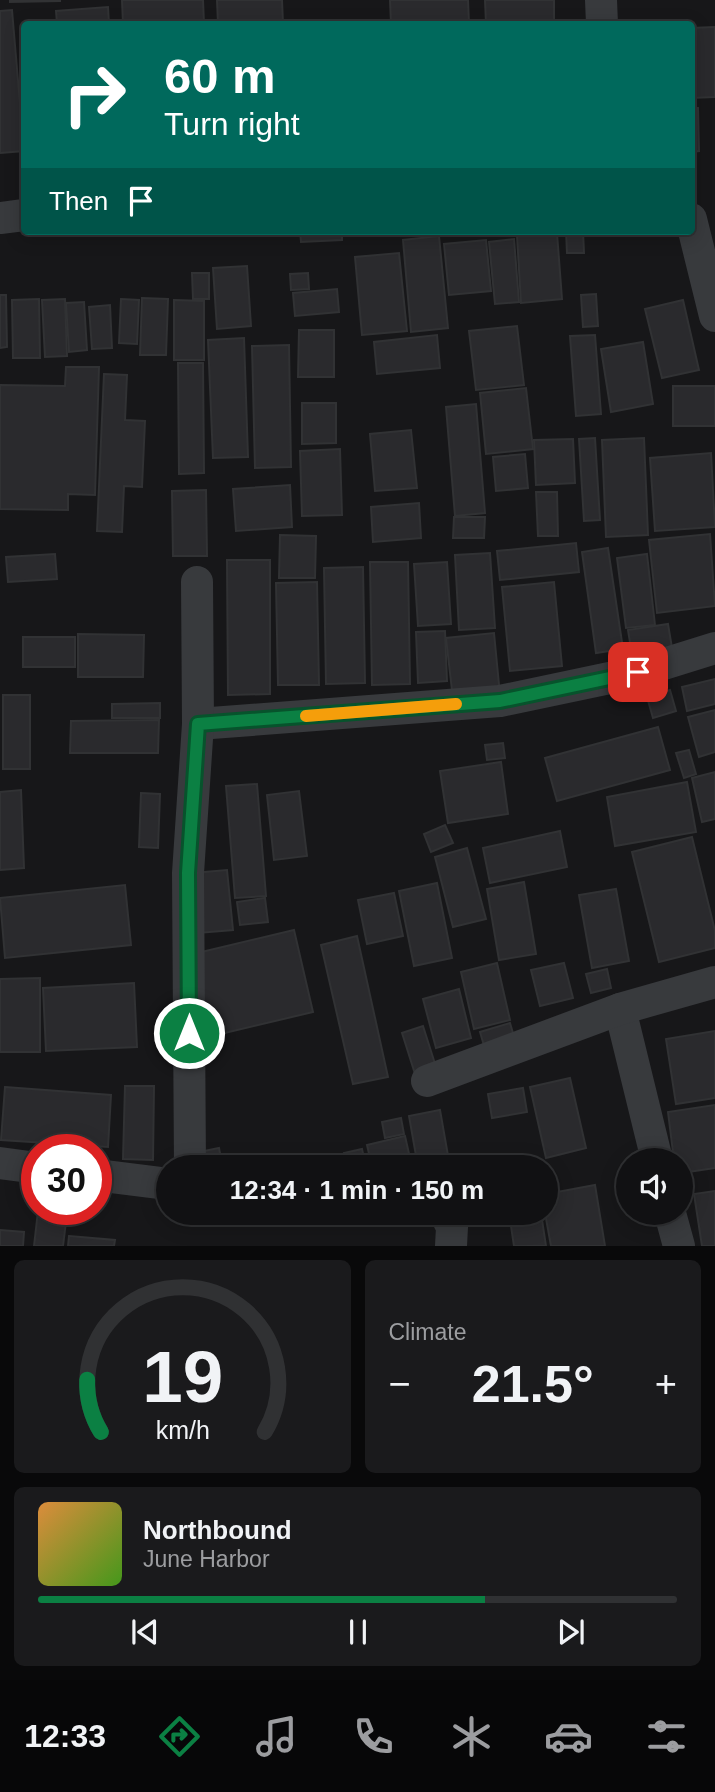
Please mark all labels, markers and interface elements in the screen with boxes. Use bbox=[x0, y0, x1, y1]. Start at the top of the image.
icon: right bbox=[49, 49, 140, 140]
text: 60 m bbox=[164, 49, 276, 103]
text: Turn right bbox=[164, 106, 300, 142]
icon: arrive bbox=[122, 182, 160, 220]
text: Then bbox=[49, 186, 108, 216]
pin bbox=[608, 642, 668, 702]
icon: arrive bbox=[619, 653, 657, 691]
position arrow bbox=[152, 996, 226, 1070]
speed limit sign: 30 bbox=[21, 1134, 112, 1225]
map controls bbox=[616, 1148, 693, 1225]
button: sound bbox=[616, 1148, 693, 1225]
text: 12:34 · 1 min · 150 m bbox=[230, 1175, 484, 1205]
text: Climate bbox=[389, 1319, 466, 1345]
text: 19 bbox=[142, 1337, 223, 1418]
text: 21.5° bbox=[472, 1355, 594, 1413]
text: − bbox=[389, 1363, 411, 1405]
text: + bbox=[655, 1363, 677, 1405]
text: km/h bbox=[155, 1416, 209, 1444]
text: Northbound bbox=[143, 1515, 292, 1545]
text: June Harbor bbox=[143, 1546, 270, 1572]
icon: previous bbox=[126, 1613, 164, 1651]
icon: pause bbox=[339, 1613, 377, 1651]
icon: next bbox=[552, 1613, 590, 1651]
icon: directions bbox=[155, 1712, 204, 1761]
icon: music bbox=[252, 1712, 301, 1761]
icon: phone bbox=[349, 1712, 398, 1761]
icon: climate bbox=[447, 1712, 496, 1761]
icon: car bbox=[544, 1712, 593, 1761]
icon: filters bbox=[642, 1712, 691, 1761]
text: 12:33 bbox=[24, 1718, 106, 1754]

